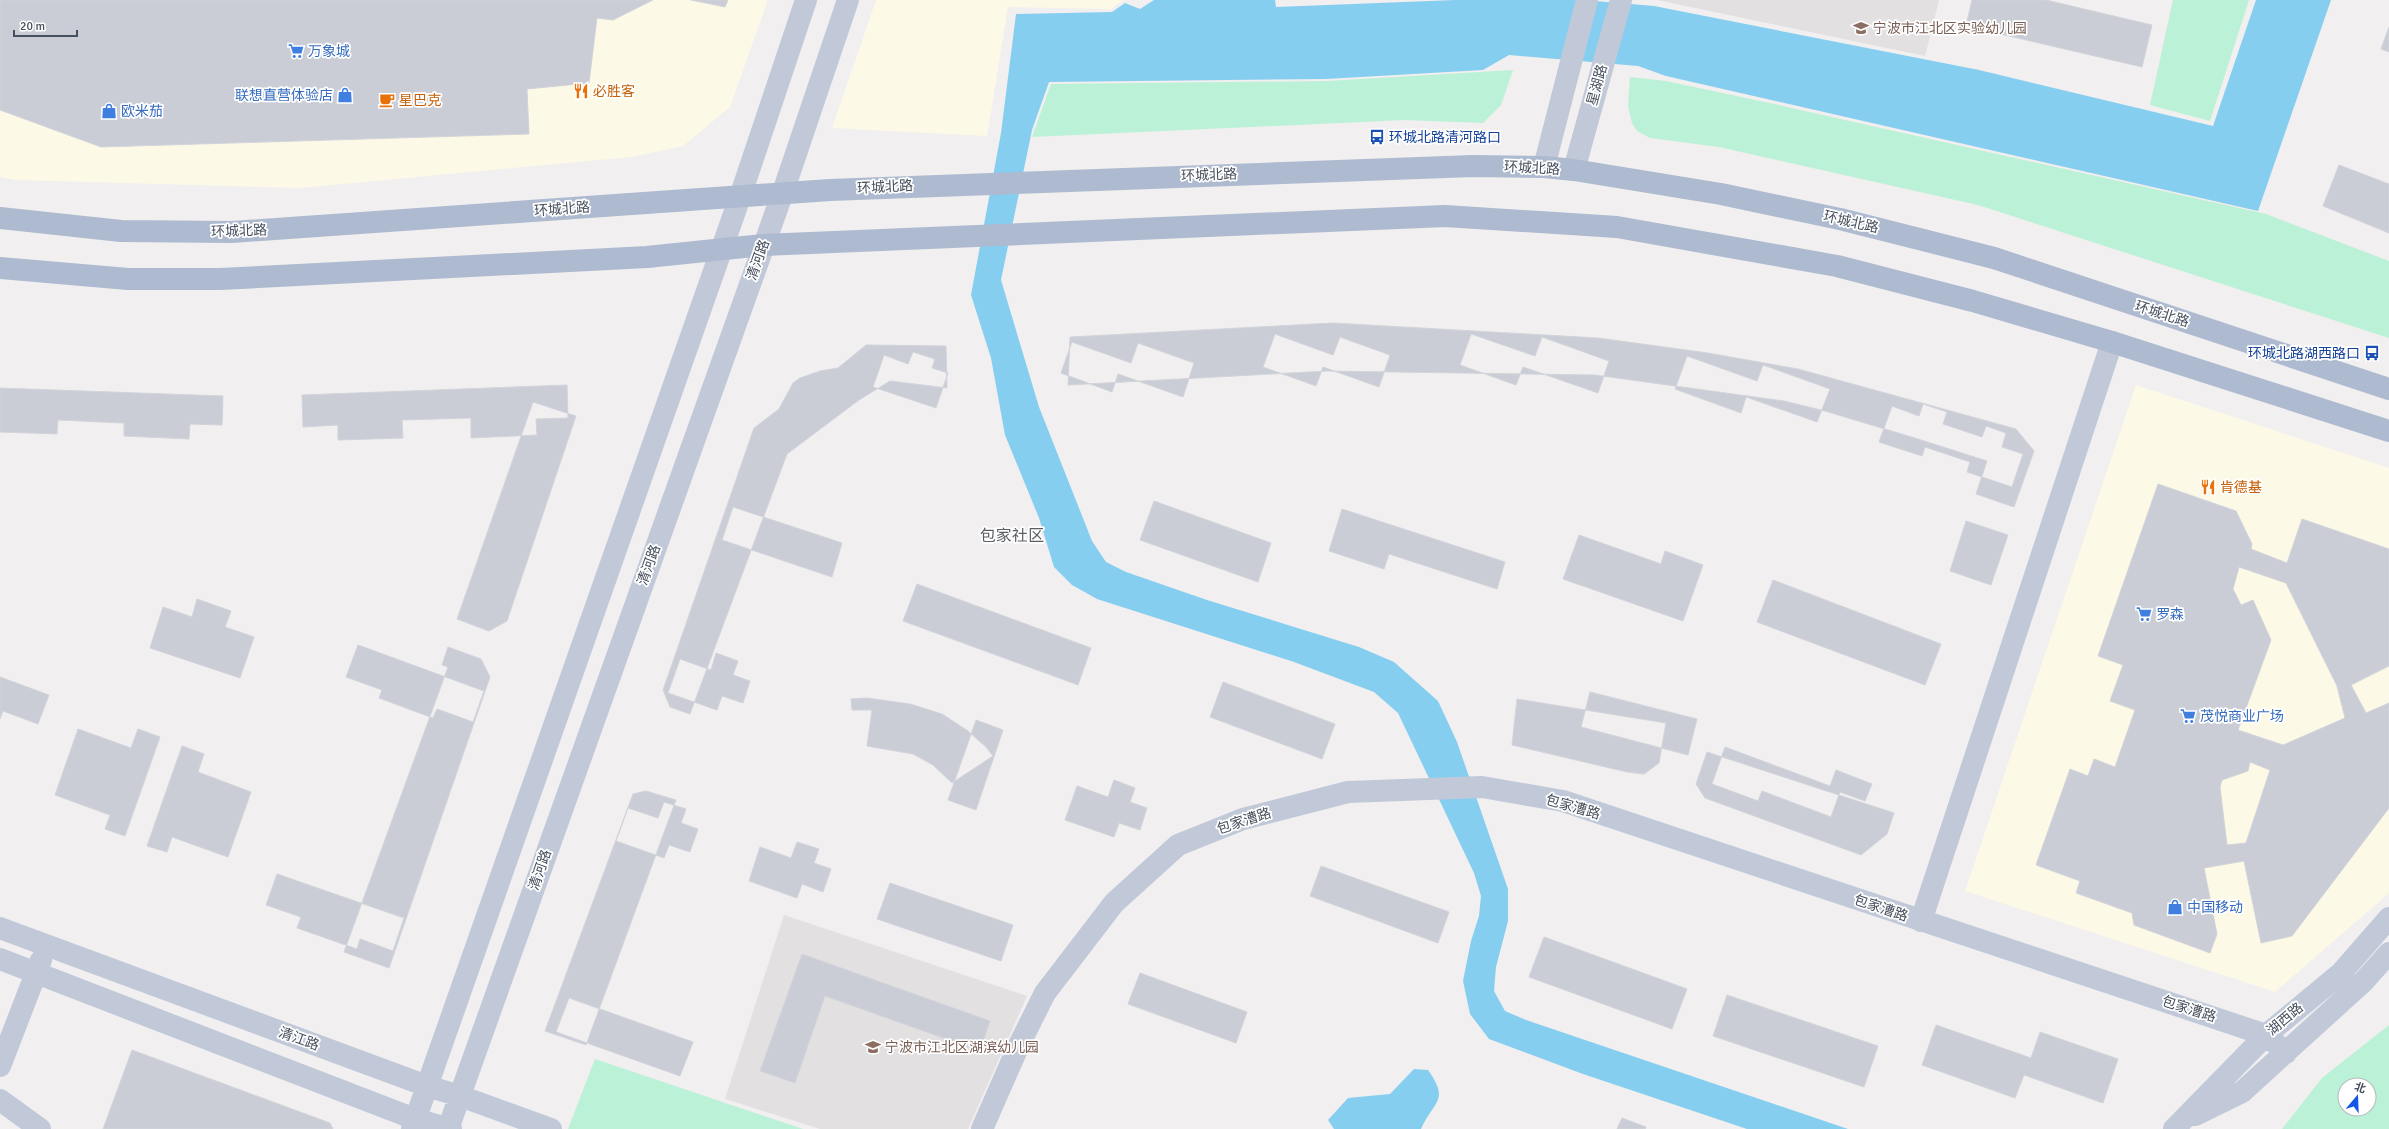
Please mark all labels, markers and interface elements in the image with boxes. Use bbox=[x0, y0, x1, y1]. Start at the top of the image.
scale bar bbox=[14, 12, 77, 38]
text: 20 m bbox=[20, 19, 45, 34]
school or university icon: 宁波市江北区实验幼儿园 bbox=[1852, 19, 1870, 37]
place label: 宁波市江北区实验幼儿园 bbox=[1873, 20, 2027, 37]
supermarket icon: 万象城 bbox=[287, 42, 305, 60]
place label: 万象城 bbox=[308, 43, 350, 60]
street label: 星湖路 bbox=[1583, 63, 1611, 107]
restaurant icon: 必胜客 bbox=[572, 82, 590, 100]
place label: 必胜客 bbox=[593, 83, 635, 100]
shop icon: 联想直营体验店 bbox=[336, 86, 354, 104]
place label: 联想直营体验店 bbox=[235, 87, 333, 104]
cafe icon: 星巴克 bbox=[378, 91, 396, 109]
place label: 星巴克 bbox=[399, 92, 441, 109]
shop icon: 欧米茄 bbox=[100, 102, 118, 120]
place label: 欧米茄 bbox=[121, 103, 163, 120]
bus stop icon: 环城北路清河路口 bbox=[1368, 128, 1386, 146]
place label: 环城北路清河路口 bbox=[1389, 129, 1501, 146]
street label: 环城北路 bbox=[1504, 158, 1560, 178]
street label: 环城北路 bbox=[1181, 166, 1237, 184]
street label: 环城北路 bbox=[857, 177, 913, 197]
street label: 环城北路 bbox=[533, 199, 591, 219]
street label: 环城北路 bbox=[1822, 207, 1880, 237]
street label: 环城北路 bbox=[211, 222, 267, 240]
street label: 清河路 bbox=[743, 237, 773, 283]
street label: 环城北路 bbox=[2133, 297, 2191, 331]
bus stop icon: 环城北路湖西路口 bbox=[2363, 344, 2381, 362]
place label: 环城北路湖西路口 bbox=[2248, 345, 2360, 362]
restaurant icon: 肯德基 bbox=[2199, 478, 2217, 496]
place label: 肯德基 bbox=[2220, 479, 2262, 496]
district label: 包家社区 bbox=[980, 526, 1044, 546]
street label: 清河路 bbox=[634, 542, 664, 588]
supermarket icon: 罗森 bbox=[2135, 605, 2153, 623]
place label: 罗森 bbox=[2156, 606, 2184, 623]
supermarket icon: 茂悦商业广场 bbox=[2179, 707, 2197, 725]
place label: 茂悦商业广场 bbox=[2200, 708, 2284, 725]
street label: 包家漕路 bbox=[1544, 791, 1602, 823]
street label: 包家漕路 bbox=[1215, 804, 1273, 838]
street label: 清河路 bbox=[525, 847, 555, 893]
street label: 包家漕路 bbox=[1852, 891, 1910, 925]
shop icon: 中国移动 bbox=[2166, 898, 2184, 916]
place label: 中国移动 bbox=[2187, 899, 2243, 916]
street label: 包家漕路 bbox=[2160, 992, 2218, 1026]
street label: 湖西路 bbox=[2263, 999, 2307, 1039]
street label: 清江路 bbox=[276, 1024, 322, 1054]
school or university icon: 宁波市江北区湖滨幼儿园 bbox=[864, 1038, 882, 1056]
place label: 宁波市江北区湖滨幼儿园 bbox=[885, 1039, 1039, 1056]
north arrow bbox=[2337, 1077, 2377, 1117]
text: 北 bbox=[2353, 1080, 2367, 1096]

